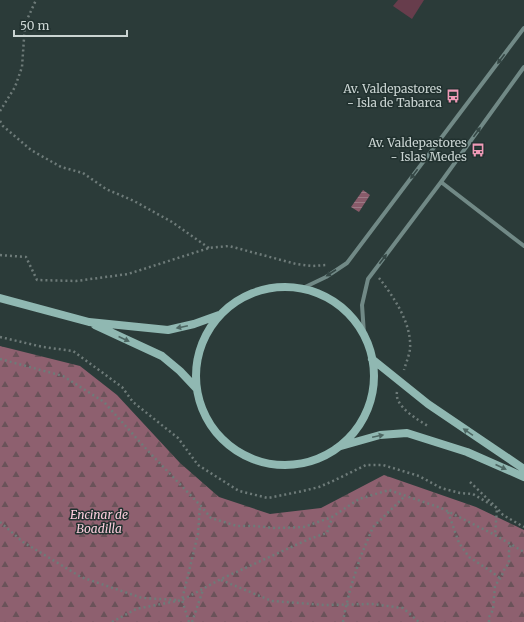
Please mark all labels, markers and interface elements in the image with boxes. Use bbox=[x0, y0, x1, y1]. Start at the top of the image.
scale bar bbox=[14, 12, 127, 38]
text: 50 m bbox=[20, 18, 49, 33]
one-way arrow bbox=[496, 54, 505, 65]
place label: Av. Valdepastores - Isla de Tabarca bbox=[342, 81, 443, 110]
bus stop icon: Av. Valdepastores - Isla de Tabarca bbox=[445, 88, 461, 104]
one-way arrow bbox=[473, 126, 481, 137]
place label: Av. Valdepastores - Islas Medes bbox=[367, 135, 467, 164]
bus stop icon: Av. Valdepastores - Islas Medes bbox=[470, 142, 486, 158]
one-way arrow bbox=[410, 169, 418, 180]
one-way arrow bbox=[379, 254, 387, 264]
one-way arrow bbox=[325, 270, 337, 277]
one-way arrow bbox=[176, 324, 188, 330]
one-way arrow bbox=[119, 336, 130, 342]
one-way arrow bbox=[463, 428, 474, 436]
one-way arrow bbox=[371, 433, 384, 439]
one-way arrow bbox=[496, 464, 507, 470]
park label: Encinar de Boadilla bbox=[70, 507, 128, 536]

